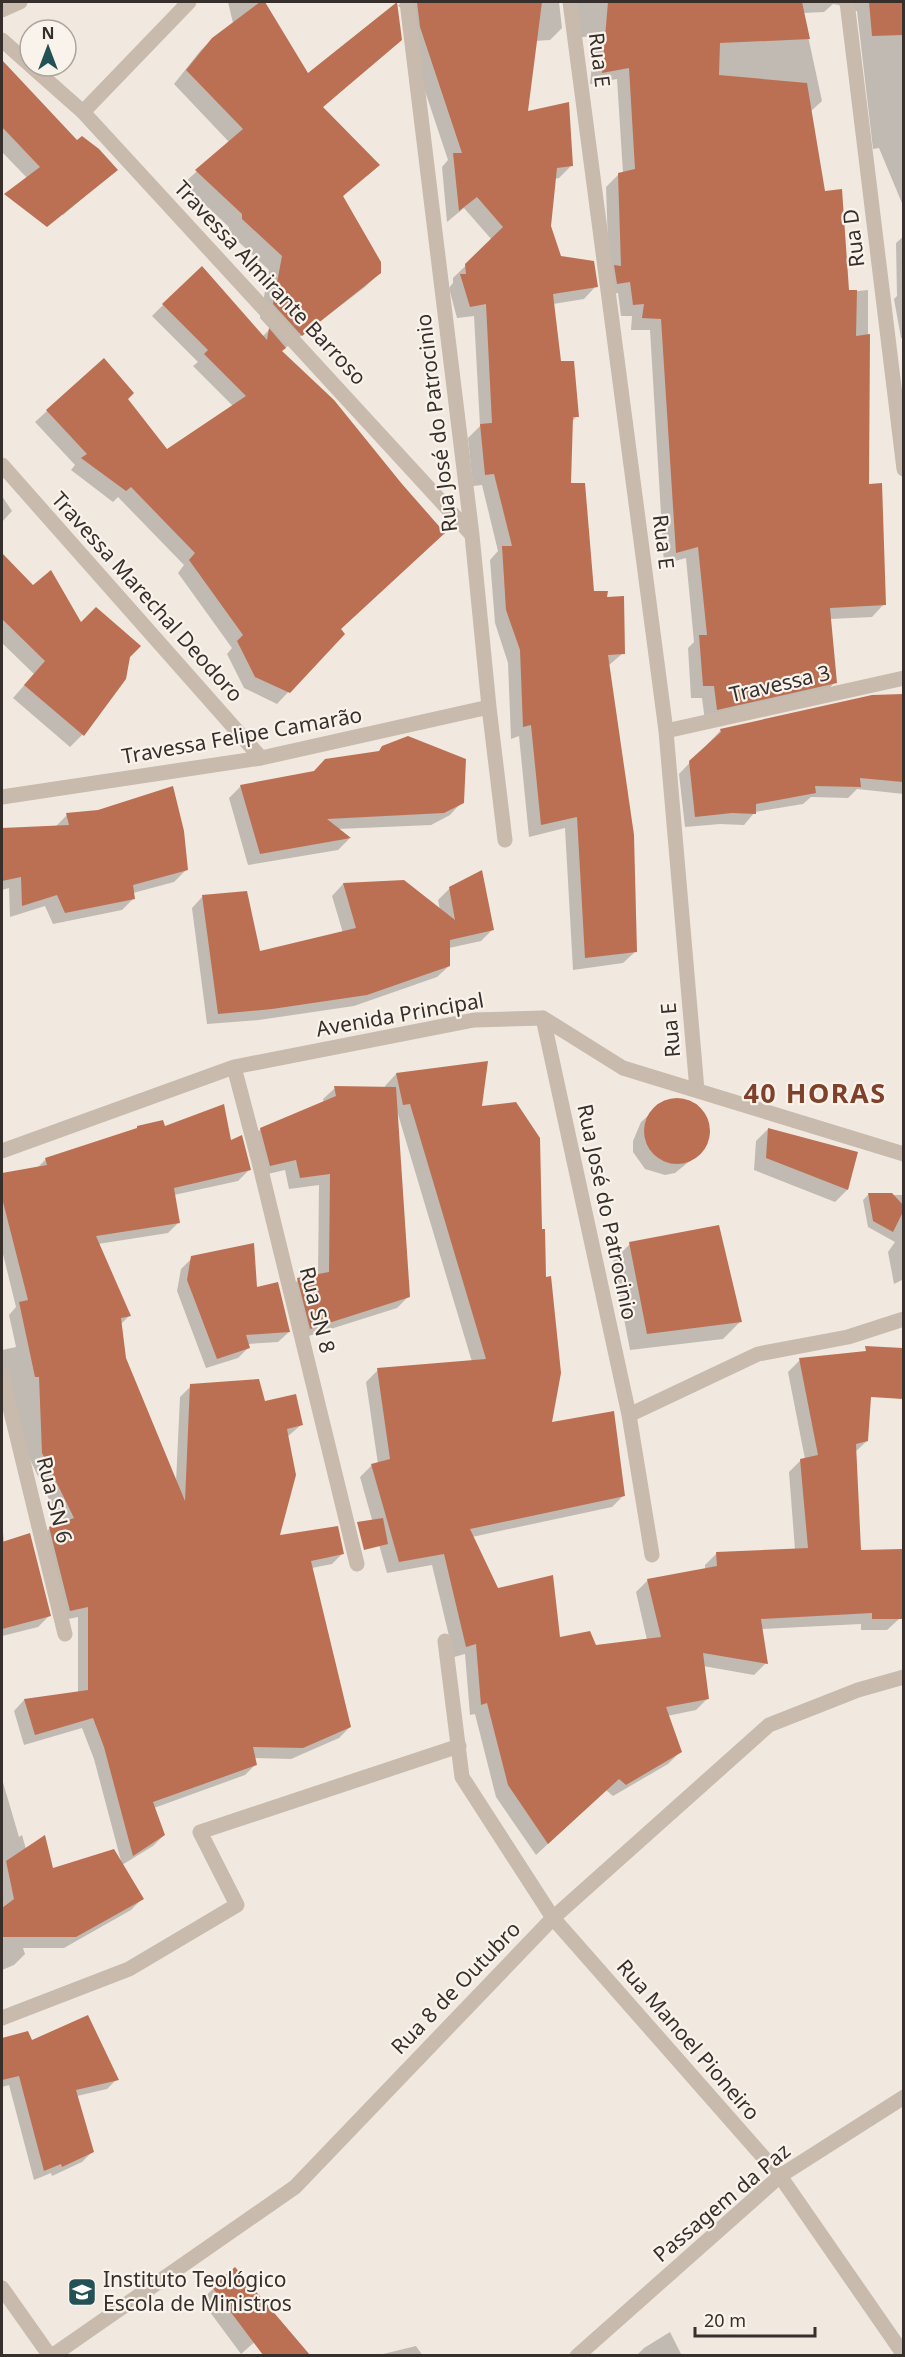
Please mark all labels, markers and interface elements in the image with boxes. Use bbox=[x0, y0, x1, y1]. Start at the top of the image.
north arrow bbox=[18, 18, 78, 78]
text: N bbox=[41, 22, 55, 44]
street label: Rua E bbox=[583, 31, 617, 89]
street label: Travessa Almirante Barroso bbox=[168, 174, 373, 391]
street label: Rua D bbox=[836, 207, 870, 269]
street label: Rua José do Patrocinio bbox=[409, 312, 463, 534]
street label: Travessa Marechal Deodoro bbox=[46, 485, 250, 707]
street label: Rua E bbox=[647, 513, 681, 571]
street label: Travessa 3 bbox=[727, 658, 833, 708]
street label: Travessa Felipe Camarão bbox=[119, 700, 364, 770]
street label: Avenida Principal bbox=[314, 985, 486, 1043]
street label: Rua E bbox=[654, 1001, 686, 1059]
district label: 40 HORAS bbox=[743, 1074, 887, 1111]
street label: Rua José do Patrocinio bbox=[571, 1101, 645, 1322]
street label: Rua SN 8 bbox=[294, 1264, 342, 1356]
street label: Rua SN 6 bbox=[31, 1454, 79, 1546]
street label: Rua 8 de Outubro bbox=[384, 1915, 526, 2060]
street label: Rua Manoel Pioneiro bbox=[611, 1953, 766, 2126]
street label: Passagem da Paz bbox=[647, 2137, 796, 2268]
place label: Instituto Teológico Escola de Ministros bbox=[103, 2265, 292, 2317]
school or university icon: Instituto Teológico Escola de Ministros bbox=[66, 2276, 98, 2308]
scale bar bbox=[695, 2300, 815, 2338]
text: 20 m bbox=[704, 2308, 746, 2332]

